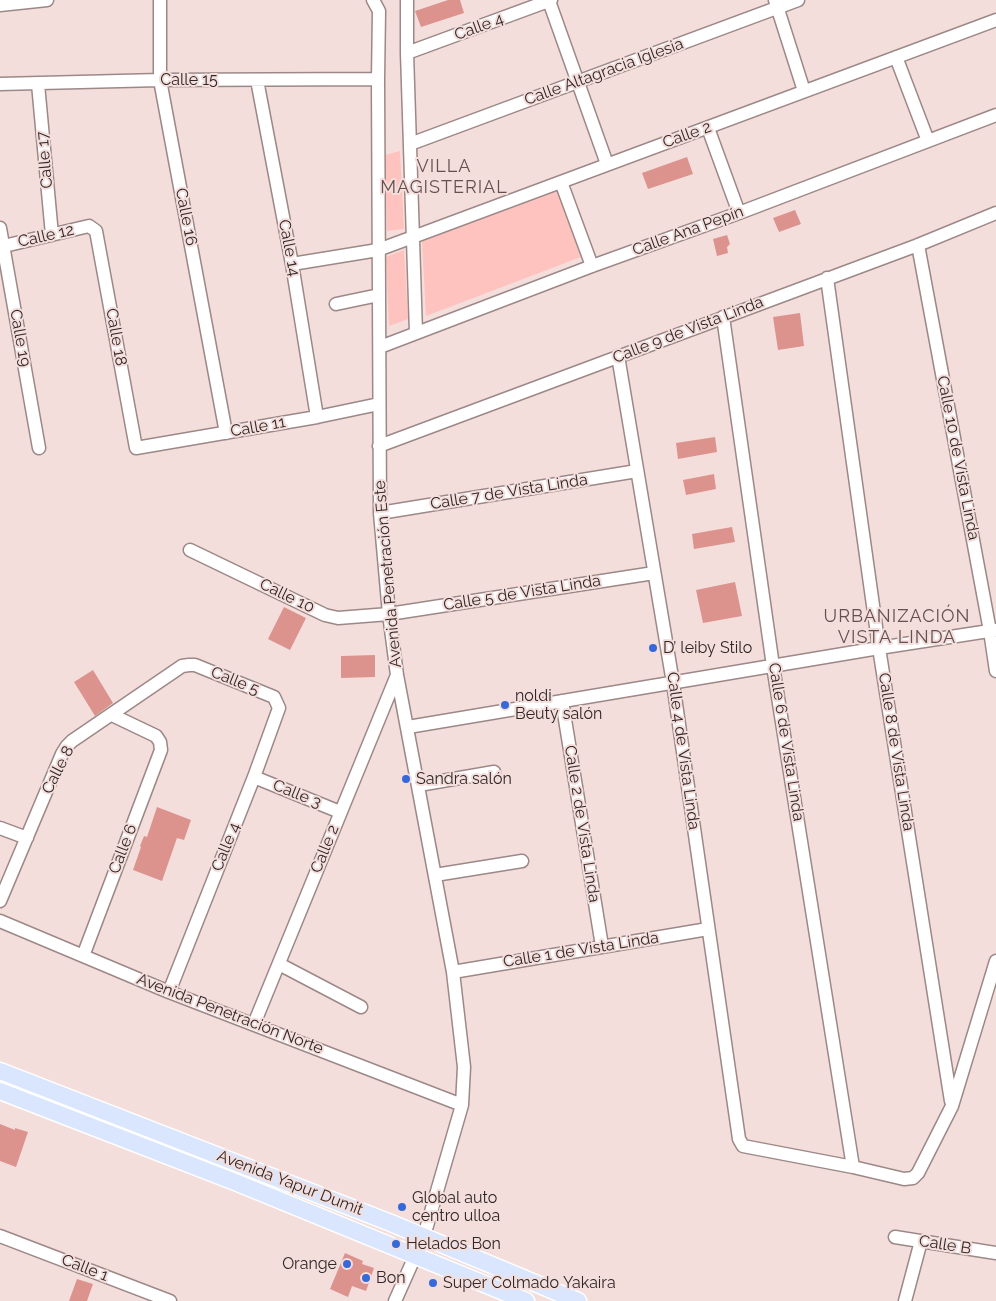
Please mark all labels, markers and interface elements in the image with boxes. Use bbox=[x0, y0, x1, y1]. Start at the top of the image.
street label: Calle 4 bbox=[452, 9, 506, 45]
street label: Calle Altagracia Iglesia bbox=[522, 34, 686, 110]
street label: Calle 15 bbox=[160, 70, 218, 90]
street label: Calle 2 bbox=[660, 117, 714, 153]
street label: Calle 17 bbox=[33, 131, 57, 189]
district label: VILLA MAGISTERIAL bbox=[379, 156, 509, 198]
street label: Calle 16 bbox=[171, 187, 201, 247]
street label: Calle Ana Pepín bbox=[630, 202, 746, 260]
street label: Calle 14 bbox=[274, 218, 304, 278]
street label: Calle 12 bbox=[16, 220, 76, 252]
street label: Calle 9 de Vista Linda bbox=[610, 292, 766, 368]
street label: Calle 18 bbox=[101, 307, 131, 367]
street label: Calle 19 bbox=[6, 308, 34, 368]
street label: Calle 10 de Vista Linda bbox=[933, 374, 983, 542]
street label: Calle 11 bbox=[229, 413, 287, 441]
street label: Calle 7 de Vista Linda bbox=[429, 470, 589, 514]
street label: Avenida Penetración Este bbox=[370, 479, 406, 669]
street label: Calle 5 de Vista Linda bbox=[442, 571, 602, 615]
street label: Calle 10 bbox=[256, 575, 318, 617]
district label: URBANIZACIÓN VISTA LINDA bbox=[822, 606, 972, 649]
place label: D’ leiby Stilo bbox=[663, 638, 752, 658]
marker: D’ leiby Stilo bbox=[647, 642, 659, 654]
street label: Calle 6 de Vista Linda bbox=[764, 661, 808, 823]
street label: Calle 5 bbox=[208, 663, 262, 699]
street label: Calle 4 de Vista Linda bbox=[662, 671, 704, 831]
street label: Calle 8 de Vista Linda bbox=[874, 672, 918, 832]
place label: noldi Beuty salón bbox=[515, 686, 602, 724]
marker: noldi Beuty salón bbox=[499, 699, 511, 711]
street label: Calle 8 bbox=[38, 743, 78, 797]
street label: Calle 2 de Vista Linda bbox=[560, 744, 604, 904]
place label: Sandra salón bbox=[416, 769, 512, 789]
marker: Sandra salón bbox=[400, 773, 412, 785]
street label: Calle 3 bbox=[270, 776, 324, 812]
street label: Calle 4 bbox=[208, 820, 244, 874]
street label: Calle 6 bbox=[105, 822, 141, 876]
street label: Calle 2 bbox=[307, 822, 343, 876]
street label: Calle 1 de Vista Linda bbox=[502, 928, 660, 972]
street label: Avenida Penetración Norte bbox=[134, 970, 326, 1058]
street label: Avenida Yapur Dumit bbox=[214, 1146, 366, 1220]
place label: Global auto centro ulloa bbox=[412, 1188, 500, 1226]
marker: Global auto centro ulloa bbox=[396, 1201, 408, 1213]
street label: Calle B bbox=[918, 1231, 972, 1259]
place label: Helados Bon bbox=[406, 1234, 501, 1254]
marker: Helados Bon bbox=[390, 1238, 402, 1250]
street label: Calle 1 bbox=[59, 1250, 111, 1286]
place label: Orange bbox=[282, 1254, 337, 1274]
marker: Orange bbox=[341, 1258, 353, 1270]
place label: Bon bbox=[376, 1268, 406, 1288]
marker: Bon bbox=[360, 1272, 372, 1284]
place label: Super Colmado Yakaira bbox=[443, 1273, 616, 1293]
marker: Super Colmado Yakaira bbox=[427, 1277, 439, 1289]

